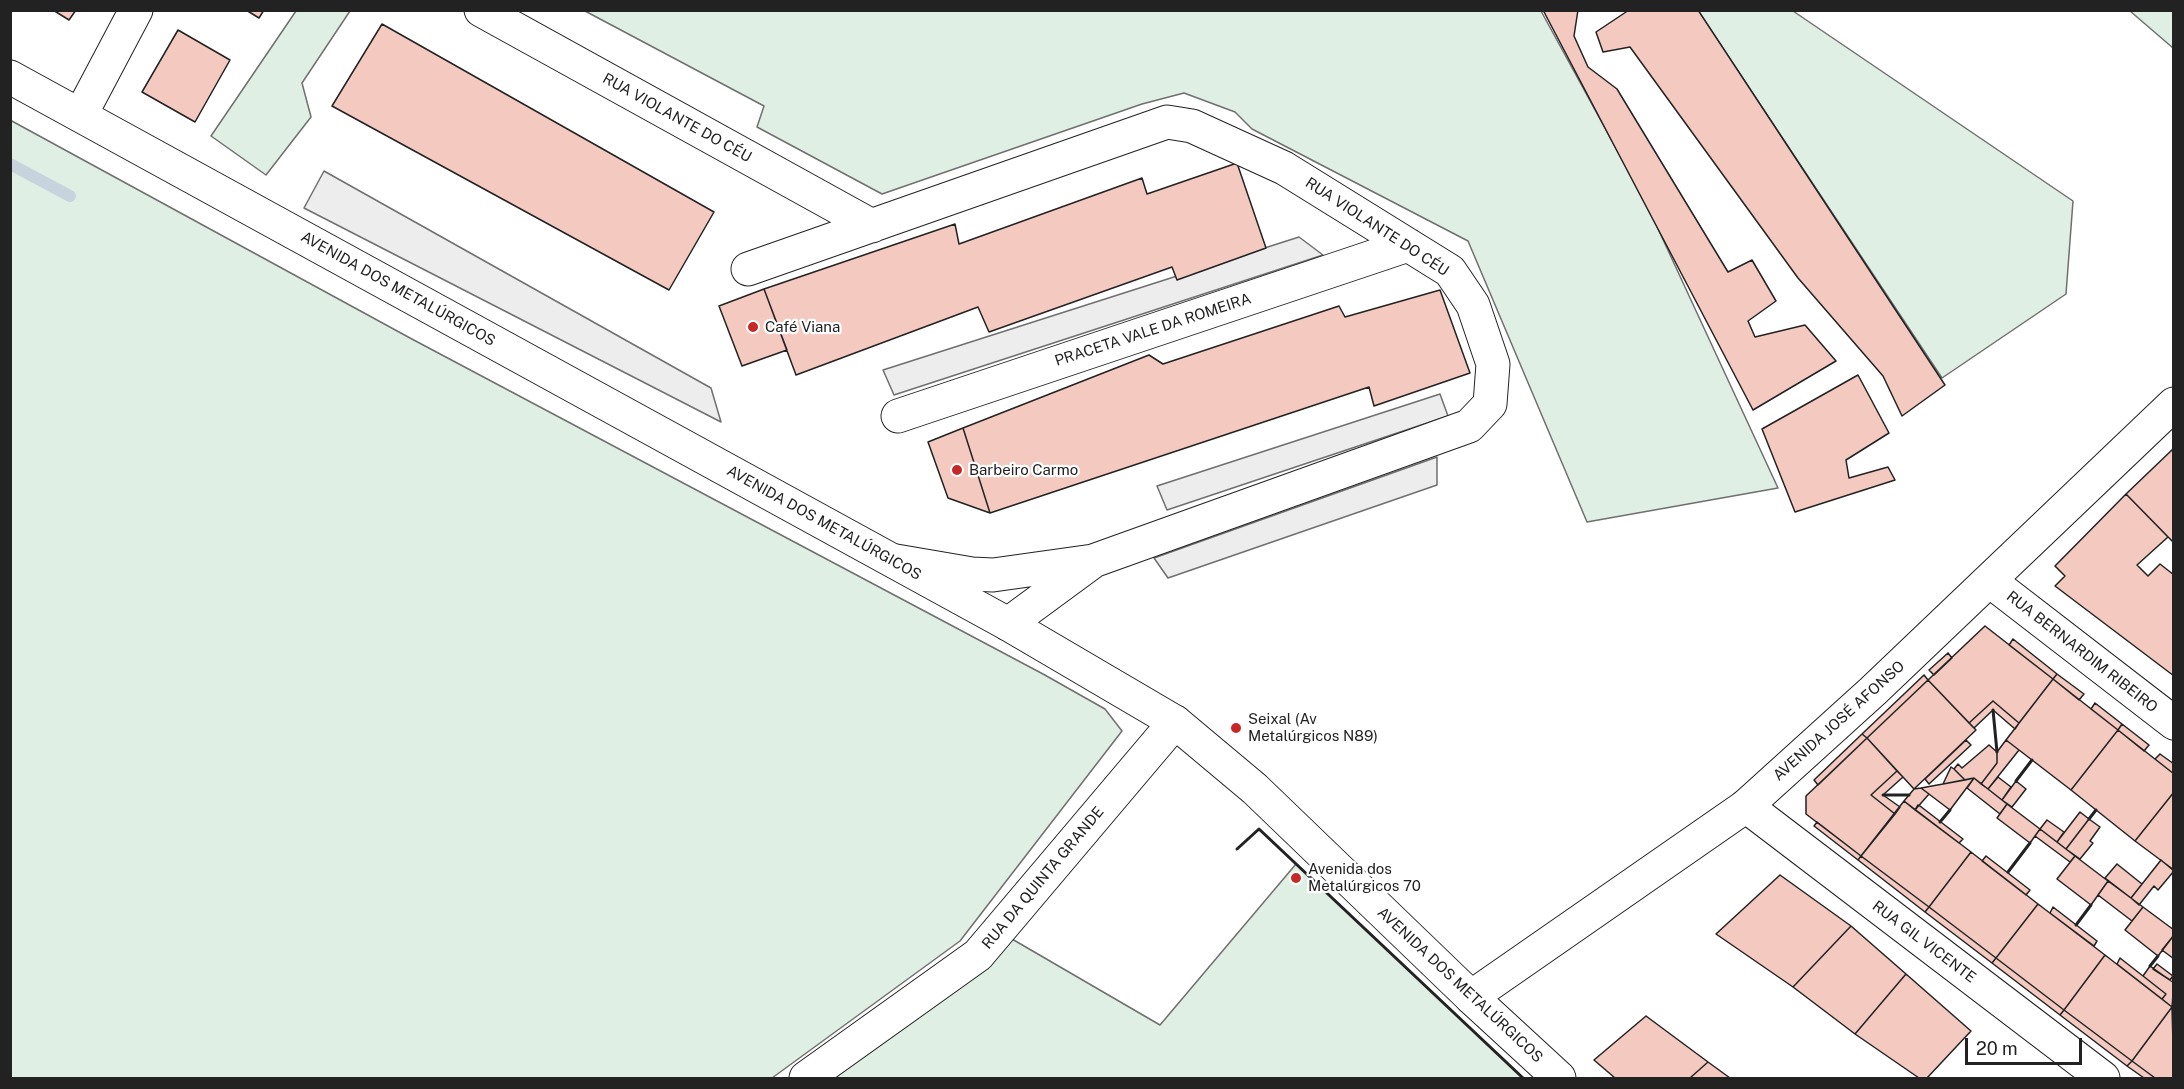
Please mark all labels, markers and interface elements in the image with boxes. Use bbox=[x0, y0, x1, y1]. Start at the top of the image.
street label: RUA VIOLANTE DO CÉU bbox=[599, 70, 755, 166]
street label: RUA VIOLANTE DO CÉU bbox=[1302, 174, 1452, 280]
street label: AVENIDA DOS METALÚRGICOS bbox=[298, 228, 498, 350]
street label: PRACETA VALE DA ROMEIRA bbox=[1053, 290, 1253, 370]
place label: Café Viana bbox=[765, 318, 840, 336]
marker: Café Viana bbox=[746, 320, 760, 334]
place label: Barbeiro Carmo bbox=[969, 461, 1078, 479]
street label: AVENIDA DOS METALÚRGICOS bbox=[724, 462, 924, 584]
marker: Barbeiro Carmo bbox=[950, 463, 964, 477]
street label: RUA BERNARDIM RIBEIRO bbox=[2003, 587, 2161, 717]
street label: AVENIDA JOSÉ AFONSO bbox=[1770, 657, 1908, 785]
place label: Seixal (Av Metalúrgicos N89) bbox=[1248, 710, 1378, 745]
marker: Seixal (Av Metalúrgicos N89) bbox=[1229, 721, 1243, 735]
street label: RUA DA QUINTA GRANDE bbox=[978, 803, 1108, 953]
place label: Avenida dos Metalúrgicos 70 bbox=[1308, 860, 1421, 895]
marker: Avenida dos Metalúrgicos 70 bbox=[1289, 871, 1303, 885]
street label: RUA GIL VICENTE bbox=[1869, 897, 1979, 987]
street label: AVENIDA DOS METALÚRGICOS bbox=[1373, 903, 1547, 1067]
scale bar bbox=[1968, 1026, 2085, 1064]
text: 20 m bbox=[1976, 1038, 2018, 1059]

